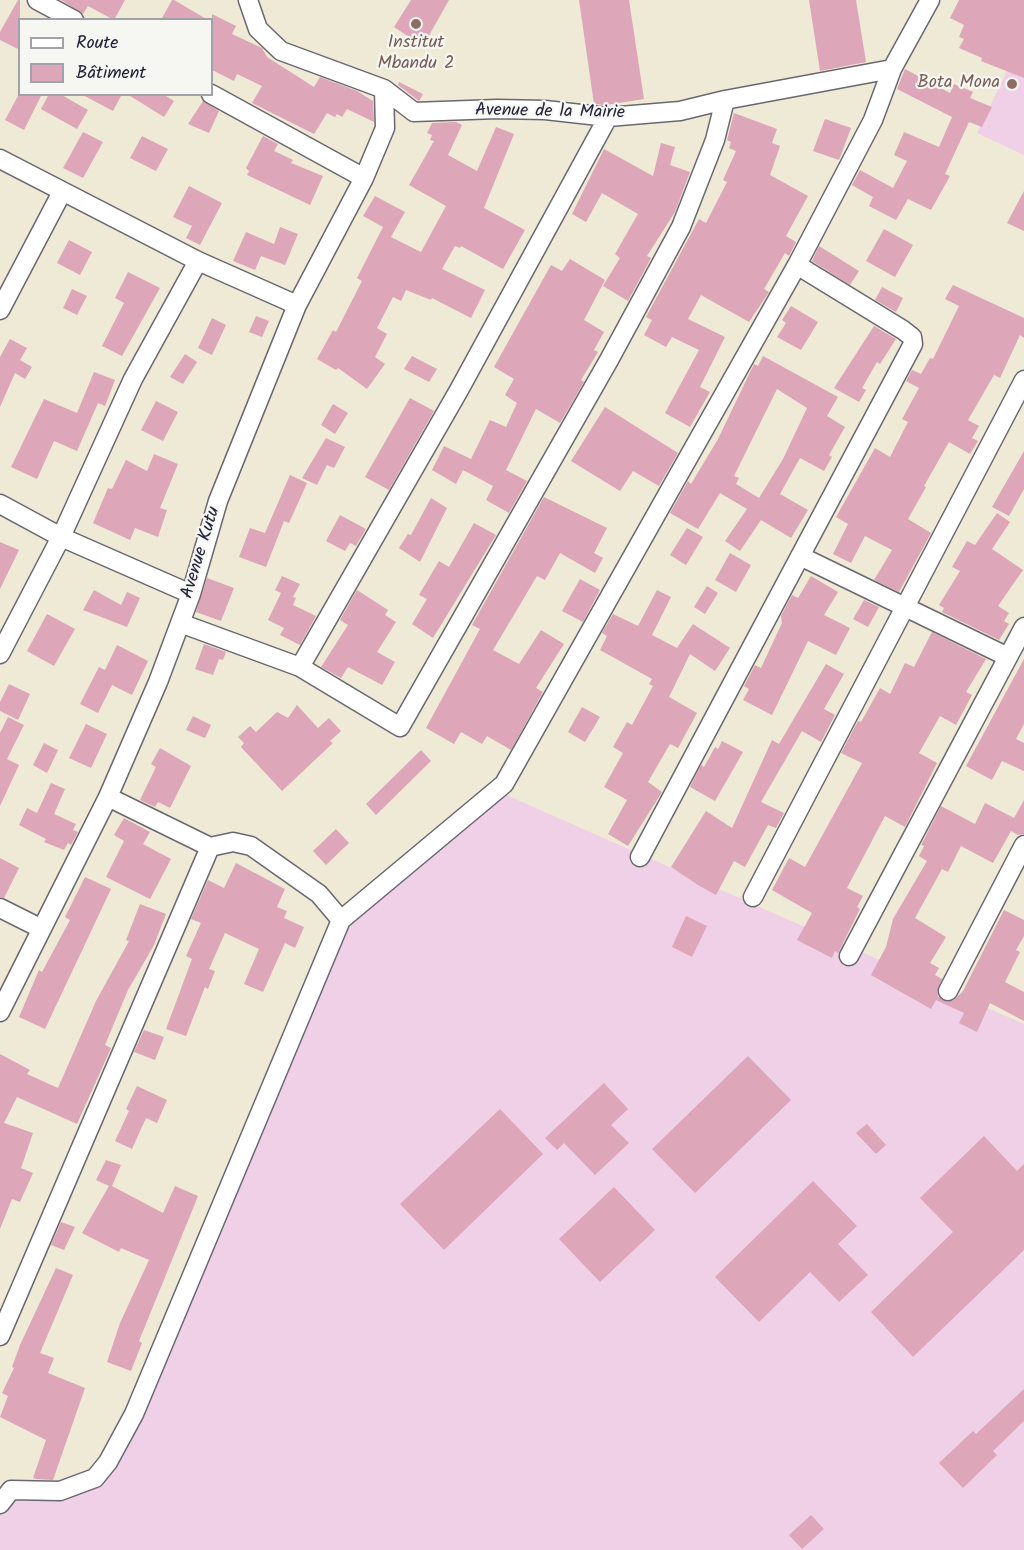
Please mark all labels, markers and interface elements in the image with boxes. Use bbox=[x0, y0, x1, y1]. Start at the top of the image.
marker: Institut Mbandu 2 bbox=[409, 17, 423, 31]
legend bbox=[18, 18, 213, 96]
text: Route bbox=[76, 29, 118, 58]
place label: Institut Mbandu 2 bbox=[377, 33, 455, 76]
text: Bâtiment bbox=[76, 59, 146, 88]
place label: Bota Mona bbox=[917, 73, 1000, 95]
marker: Bota Mona bbox=[1005, 77, 1019, 91]
street label: Avenue de la Mairie bbox=[475, 101, 625, 125]
street label: Avenue Kutu bbox=[178, 504, 226, 602]

